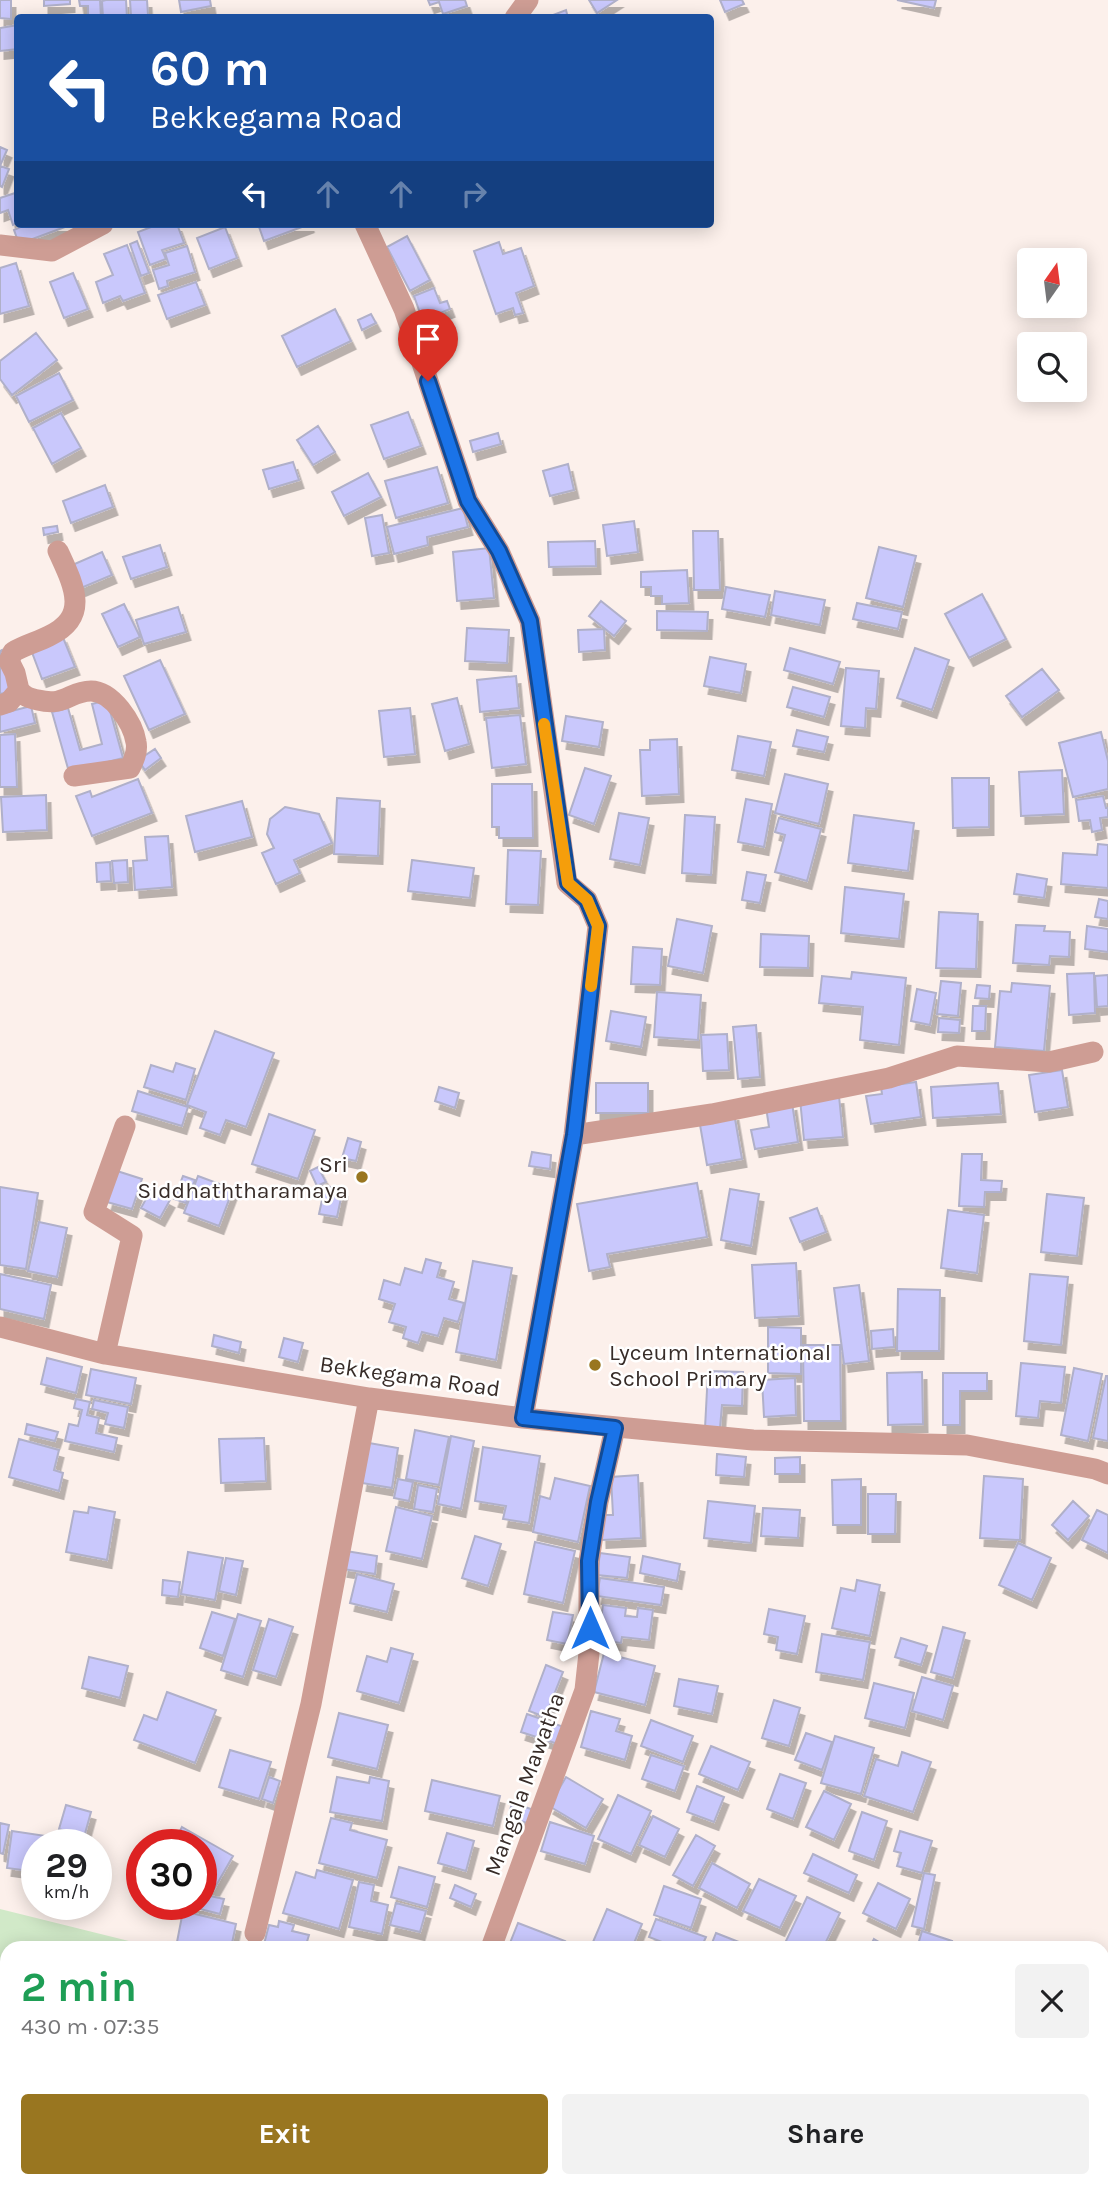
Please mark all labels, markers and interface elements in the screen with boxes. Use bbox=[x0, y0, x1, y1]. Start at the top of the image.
text: 60 m bbox=[150, 40, 270, 97]
icon: left bbox=[35, 42, 126, 133]
text: Bekkegama Road bbox=[150, 99, 403, 136]
icon: left bbox=[236, 175, 274, 213]
icon: ahead bbox=[309, 175, 347, 213]
icon: ahead bbox=[382, 175, 420, 213]
icon: right bbox=[455, 175, 493, 213]
north arrow bbox=[1017, 248, 1087, 318]
map controls bbox=[1017, 248, 1087, 402]
pin bbox=[398, 309, 458, 381]
icon: arrive bbox=[409, 320, 447, 358]
button: search bbox=[1017, 332, 1087, 402]
place label: Sri Siddhaththaramaya bbox=[137, 1151, 348, 1204]
marker: Sri Siddhaththaramaya bbox=[354, 1169, 370, 1185]
place label: Lyceum International School Primary bbox=[609, 1339, 831, 1392]
street label: Bekkegama Road bbox=[318, 1350, 502, 1403]
marker: Lyceum International School Primary bbox=[587, 1357, 603, 1373]
position arrow bbox=[553, 1591, 627, 1665]
street label: Mangala Mawatha bbox=[479, 1689, 570, 1879]
speed limit sign: 30 bbox=[126, 1829, 217, 1920]
text: 29 bbox=[45, 1845, 88, 1886]
text: km/h bbox=[44, 1881, 89, 1903]
text: 2 min bbox=[21, 1962, 137, 2012]
button: close bbox=[1015, 1964, 1089, 2038]
text: 430 m · 07:35 bbox=[21, 2013, 159, 2040]
button: Exit bbox=[21, 2094, 548, 2174]
button: Share bbox=[562, 2094, 1089, 2174]

